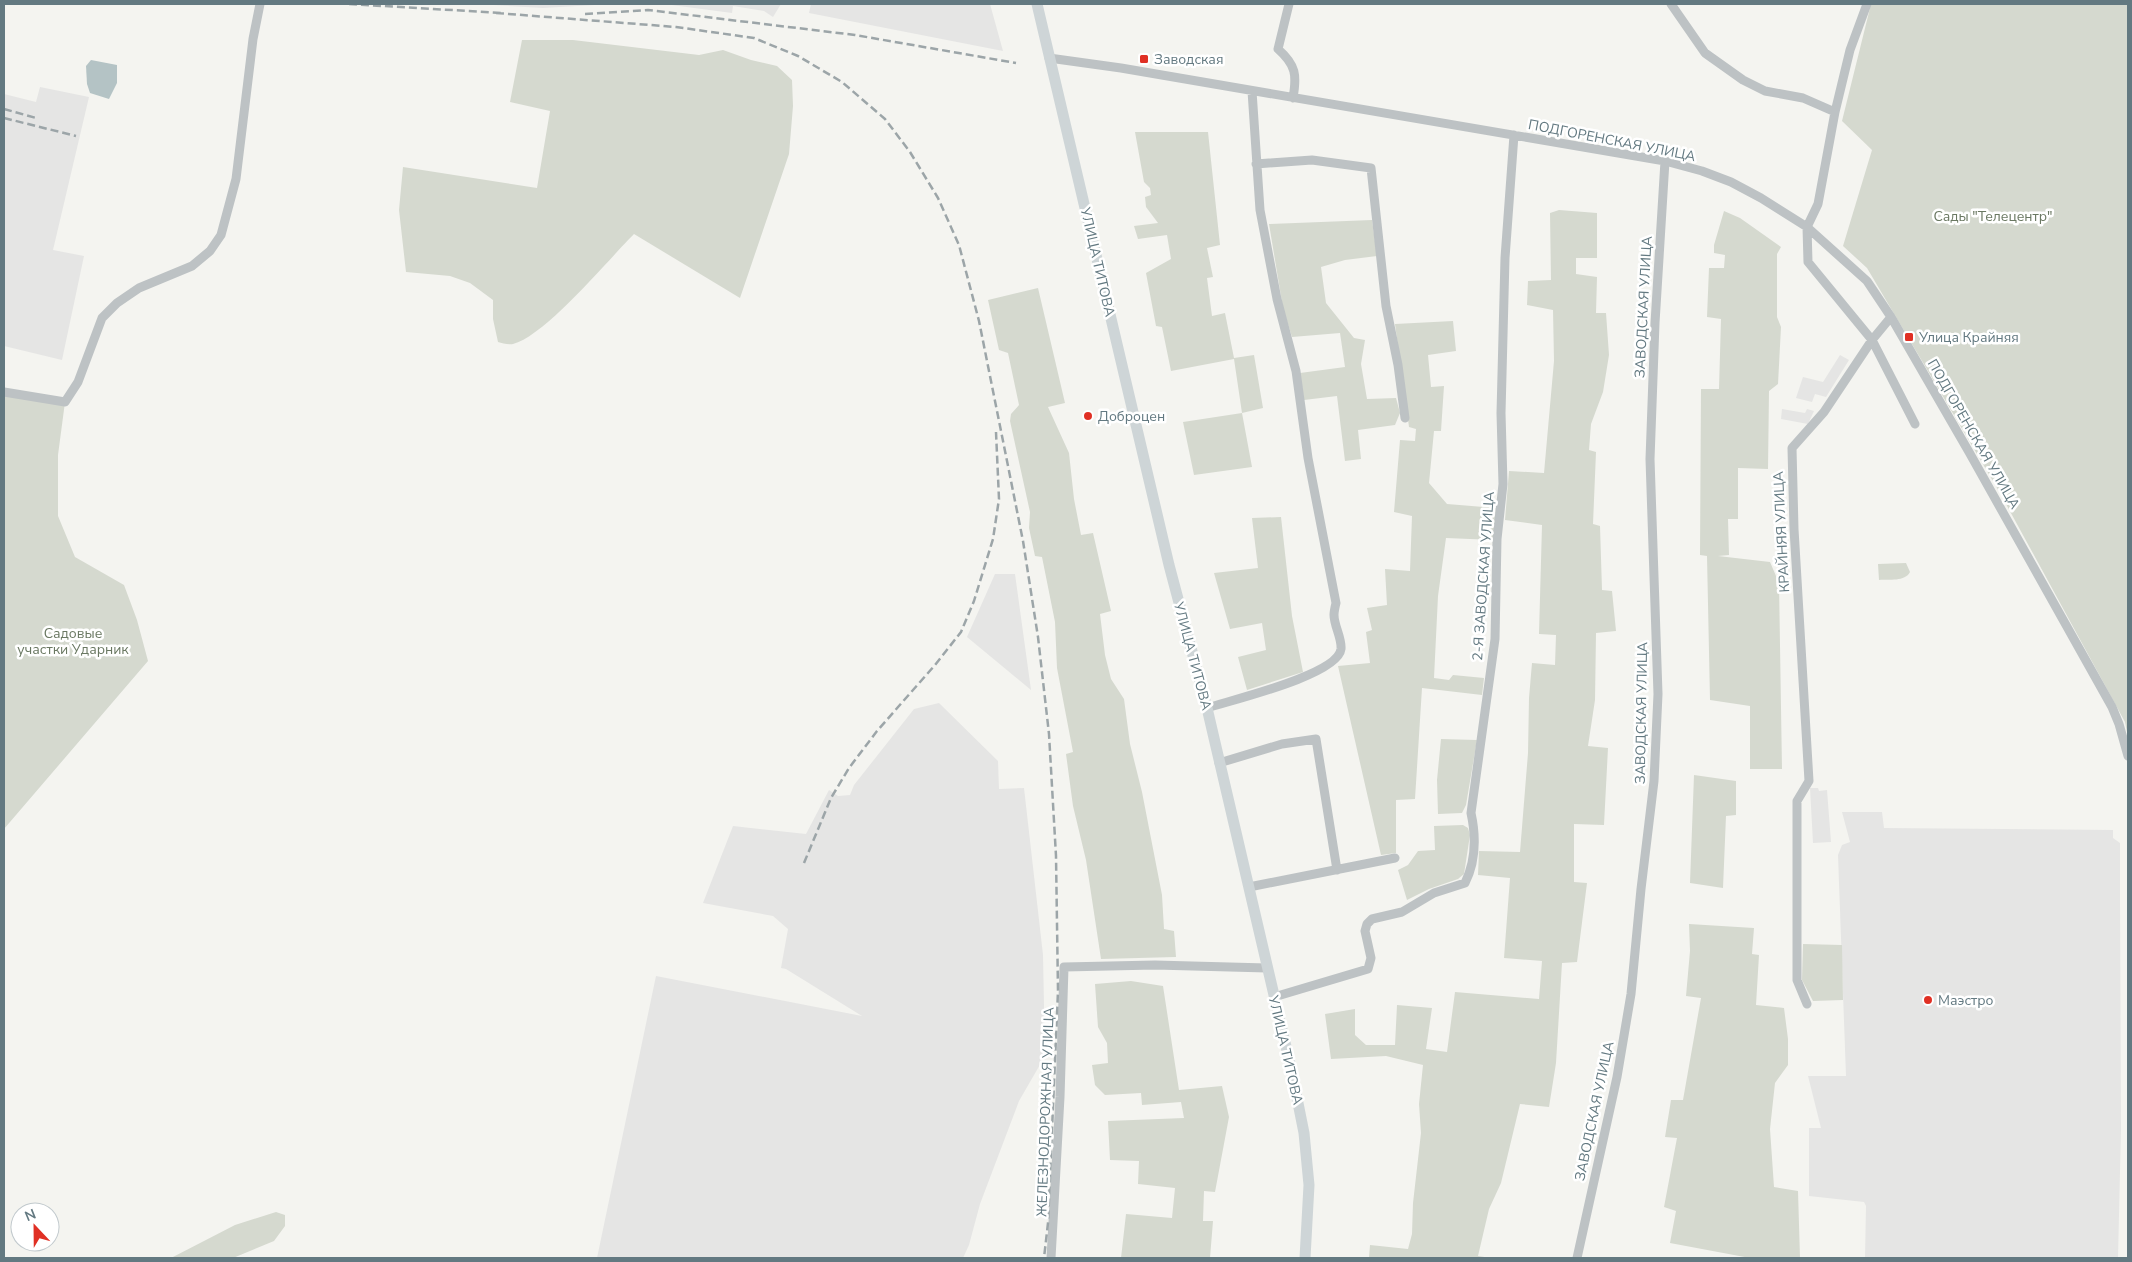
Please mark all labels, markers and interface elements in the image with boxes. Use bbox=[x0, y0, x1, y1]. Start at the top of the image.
place label: Заводская bbox=[1154, 50, 1223, 69]
marker: Заводская bbox=[1138, 53, 1150, 65]
street label: ПОДГОРЕНСКАЯ УЛИЦА bbox=[1527, 115, 1697, 166]
street label: УЛИЦА ТИТОВА bbox=[1075, 205, 1119, 319]
park label: Сады "Телецентр" bbox=[1933, 207, 2053, 226]
street label: ЗАВОДСКАЯ УЛИЦА bbox=[1630, 236, 1657, 379]
place label: Улица Крайняя bbox=[1918, 328, 2019, 347]
marker: Улица Крайняя bbox=[1903, 331, 1915, 343]
street label: ПОДГОРЕНСКАЯ УЛИЦА bbox=[1923, 356, 2024, 513]
place label: Доброцен bbox=[1098, 407, 1165, 426]
marker: Доброцен bbox=[1082, 410, 1094, 422]
street label: КРАЙНЯЯ УЛИЦА bbox=[1769, 471, 1794, 593]
street label: 2-Я ЗАВОДСКАЯ УЛИЦА bbox=[1468, 491, 1499, 661]
street label: УЛИЦА ТИТОВА bbox=[1169, 599, 1216, 712]
park label: Садовые участки Ударник bbox=[17, 624, 129, 659]
street label: ЗАВОДСКАЯ УЛИЦА bbox=[1631, 642, 1652, 784]
place label: Маэстро bbox=[1938, 991, 1994, 1010]
street label: УЛИЦА ТИТОВА bbox=[1263, 993, 1307, 1107]
marker: Маэстро bbox=[1922, 994, 1934, 1006]
street label: ЖЕЛЕЗНОДОРОЖНАЯ УЛИЦА bbox=[1032, 1007, 1059, 1217]
street label: ЗАВОДСКАЯ УЛИЦА bbox=[1570, 1040, 1619, 1183]
north arrow bbox=[10, 1202, 60, 1252]
text: N bbox=[22, 1205, 39, 1226]

